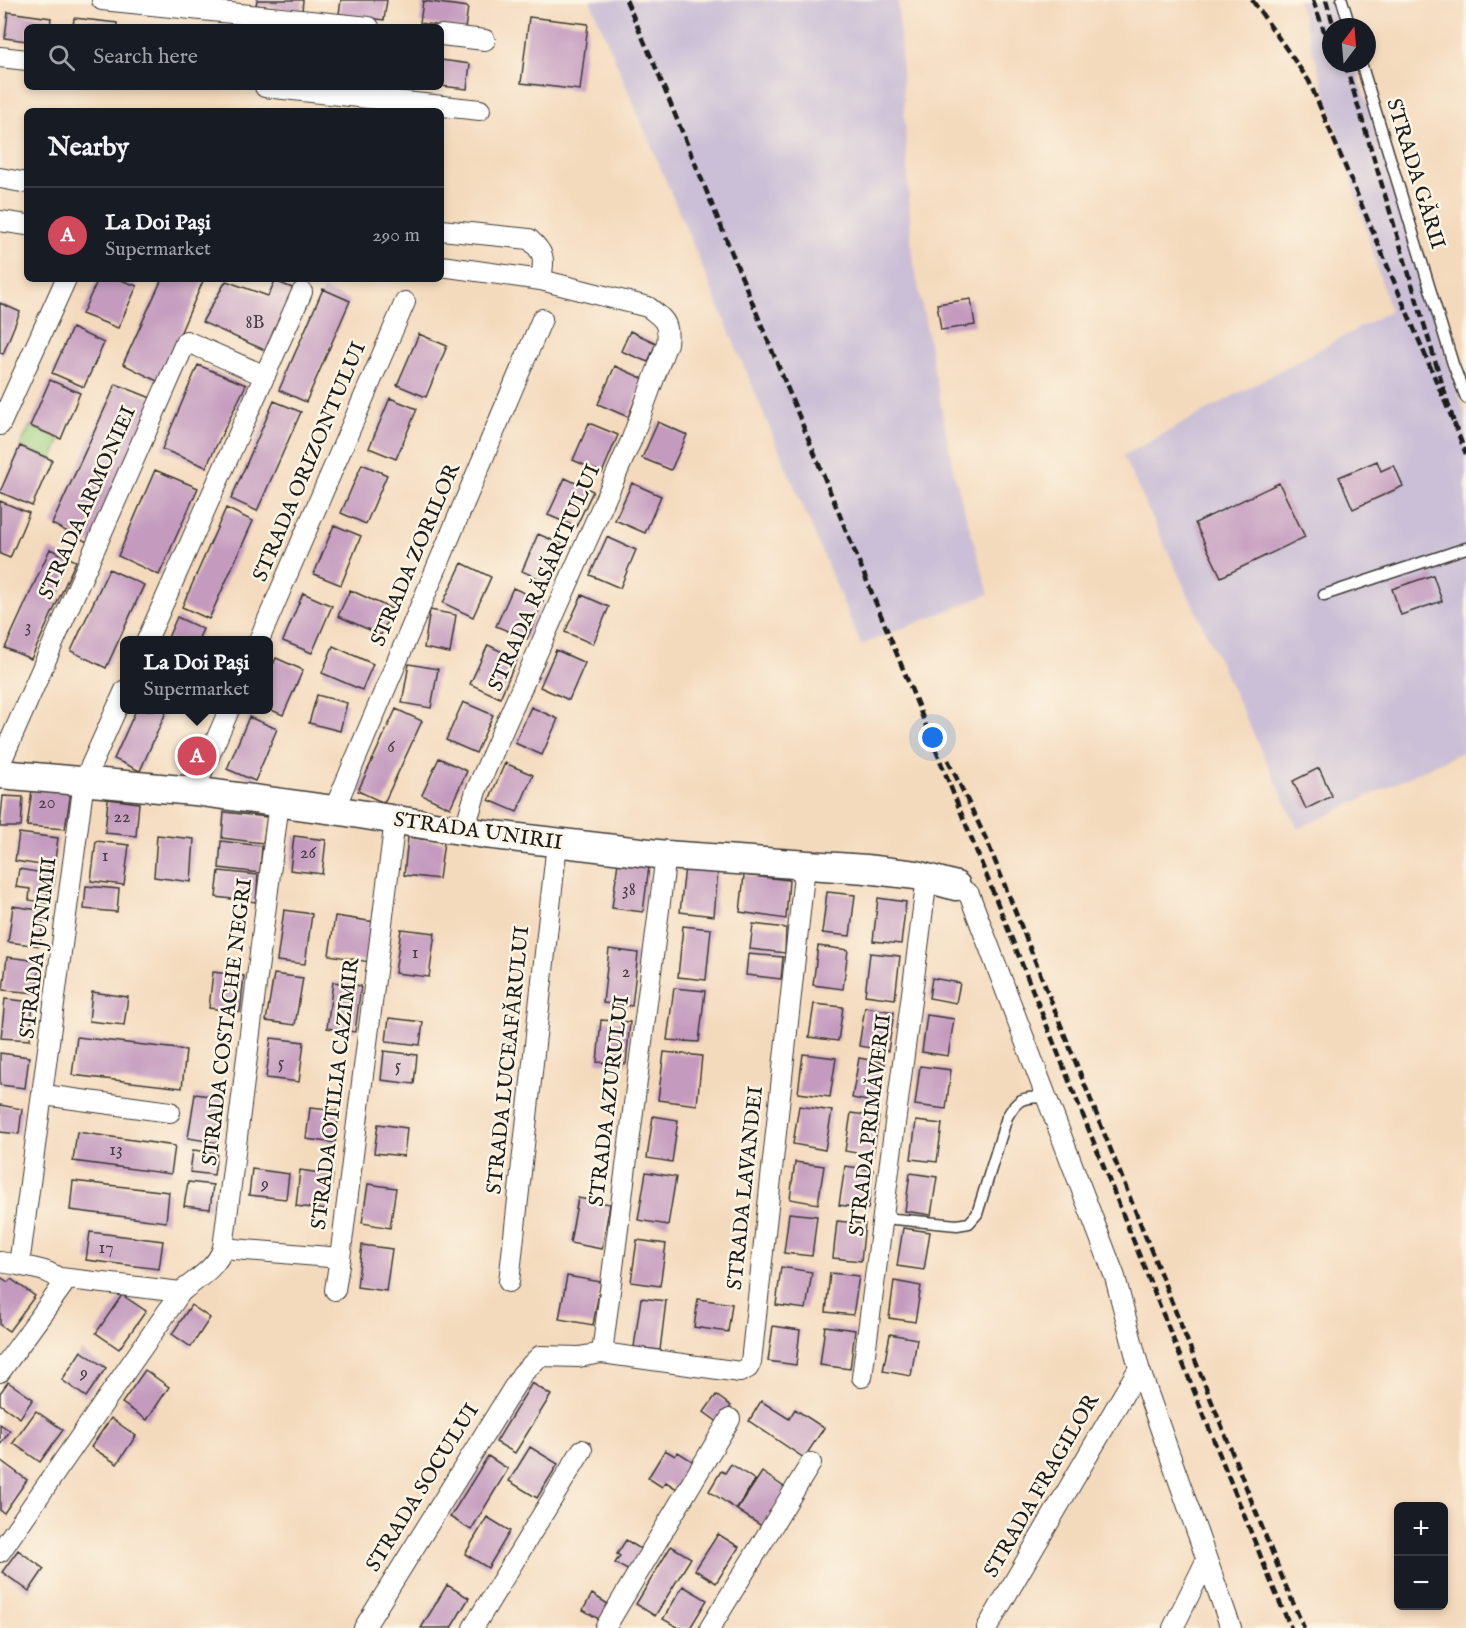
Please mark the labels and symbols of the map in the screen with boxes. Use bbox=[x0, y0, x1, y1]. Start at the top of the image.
north arrow bbox=[1322, 18, 1376, 72]
street label: STRADA GĂRII bbox=[1379, 95, 1452, 253]
house number: 8B bbox=[246, 312, 265, 335]
street label: STRADA ORIZONTULUI bbox=[247, 338, 373, 586]
street label: STRADA ARMONIEI bbox=[33, 402, 143, 604]
street label: STRADA ZORILOR bbox=[365, 458, 467, 651]
street label: STRADA RĂSĂRITULUI bbox=[482, 460, 607, 696]
house number: 3 bbox=[25, 616, 31, 639]
your location bbox=[918, 723, 947, 752]
pin: A bbox=[178, 734, 216, 778]
house number: 6 bbox=[387, 736, 395, 759]
house number: 20 bbox=[38, 792, 56, 815]
house number: 22 bbox=[114, 806, 130, 829]
street label: STRADA UNIRII bbox=[392, 807, 564, 857]
house number: 26 bbox=[300, 842, 316, 865]
house number: 1 bbox=[102, 845, 108, 868]
street label: STRADA JUNIMII bbox=[14, 856, 64, 1040]
street label: STRADA COSTACHE NEGRI bbox=[197, 877, 259, 1167]
house number: 38 bbox=[622, 879, 636, 902]
street label: STRADA LUCEAFǍRULUI bbox=[481, 924, 537, 1196]
house number: 1 bbox=[412, 942, 418, 965]
street label: STRADA OTILIA CAZIMIR bbox=[306, 956, 366, 1231]
house number: 2 bbox=[622, 961, 630, 984]
street label: STRADA AZURULUI bbox=[584, 994, 636, 1208]
street label: STRADA PRIMĂVERII bbox=[843, 1012, 898, 1238]
house number: 5 bbox=[278, 1052, 285, 1075]
house number: 5 bbox=[395, 1055, 402, 1078]
street label: STRADA LAVANDEI bbox=[722, 1085, 770, 1291]
house number: 13 bbox=[109, 1139, 123, 1162]
house number: 9 bbox=[260, 1173, 269, 1196]
house number: 17 bbox=[98, 1237, 114, 1260]
house number: 9 bbox=[79, 1362, 88, 1385]
street label: STRADA FRAGILOR bbox=[978, 1388, 1106, 1583]
street label: STRADA SOCULUI bbox=[360, 1399, 486, 1577]

